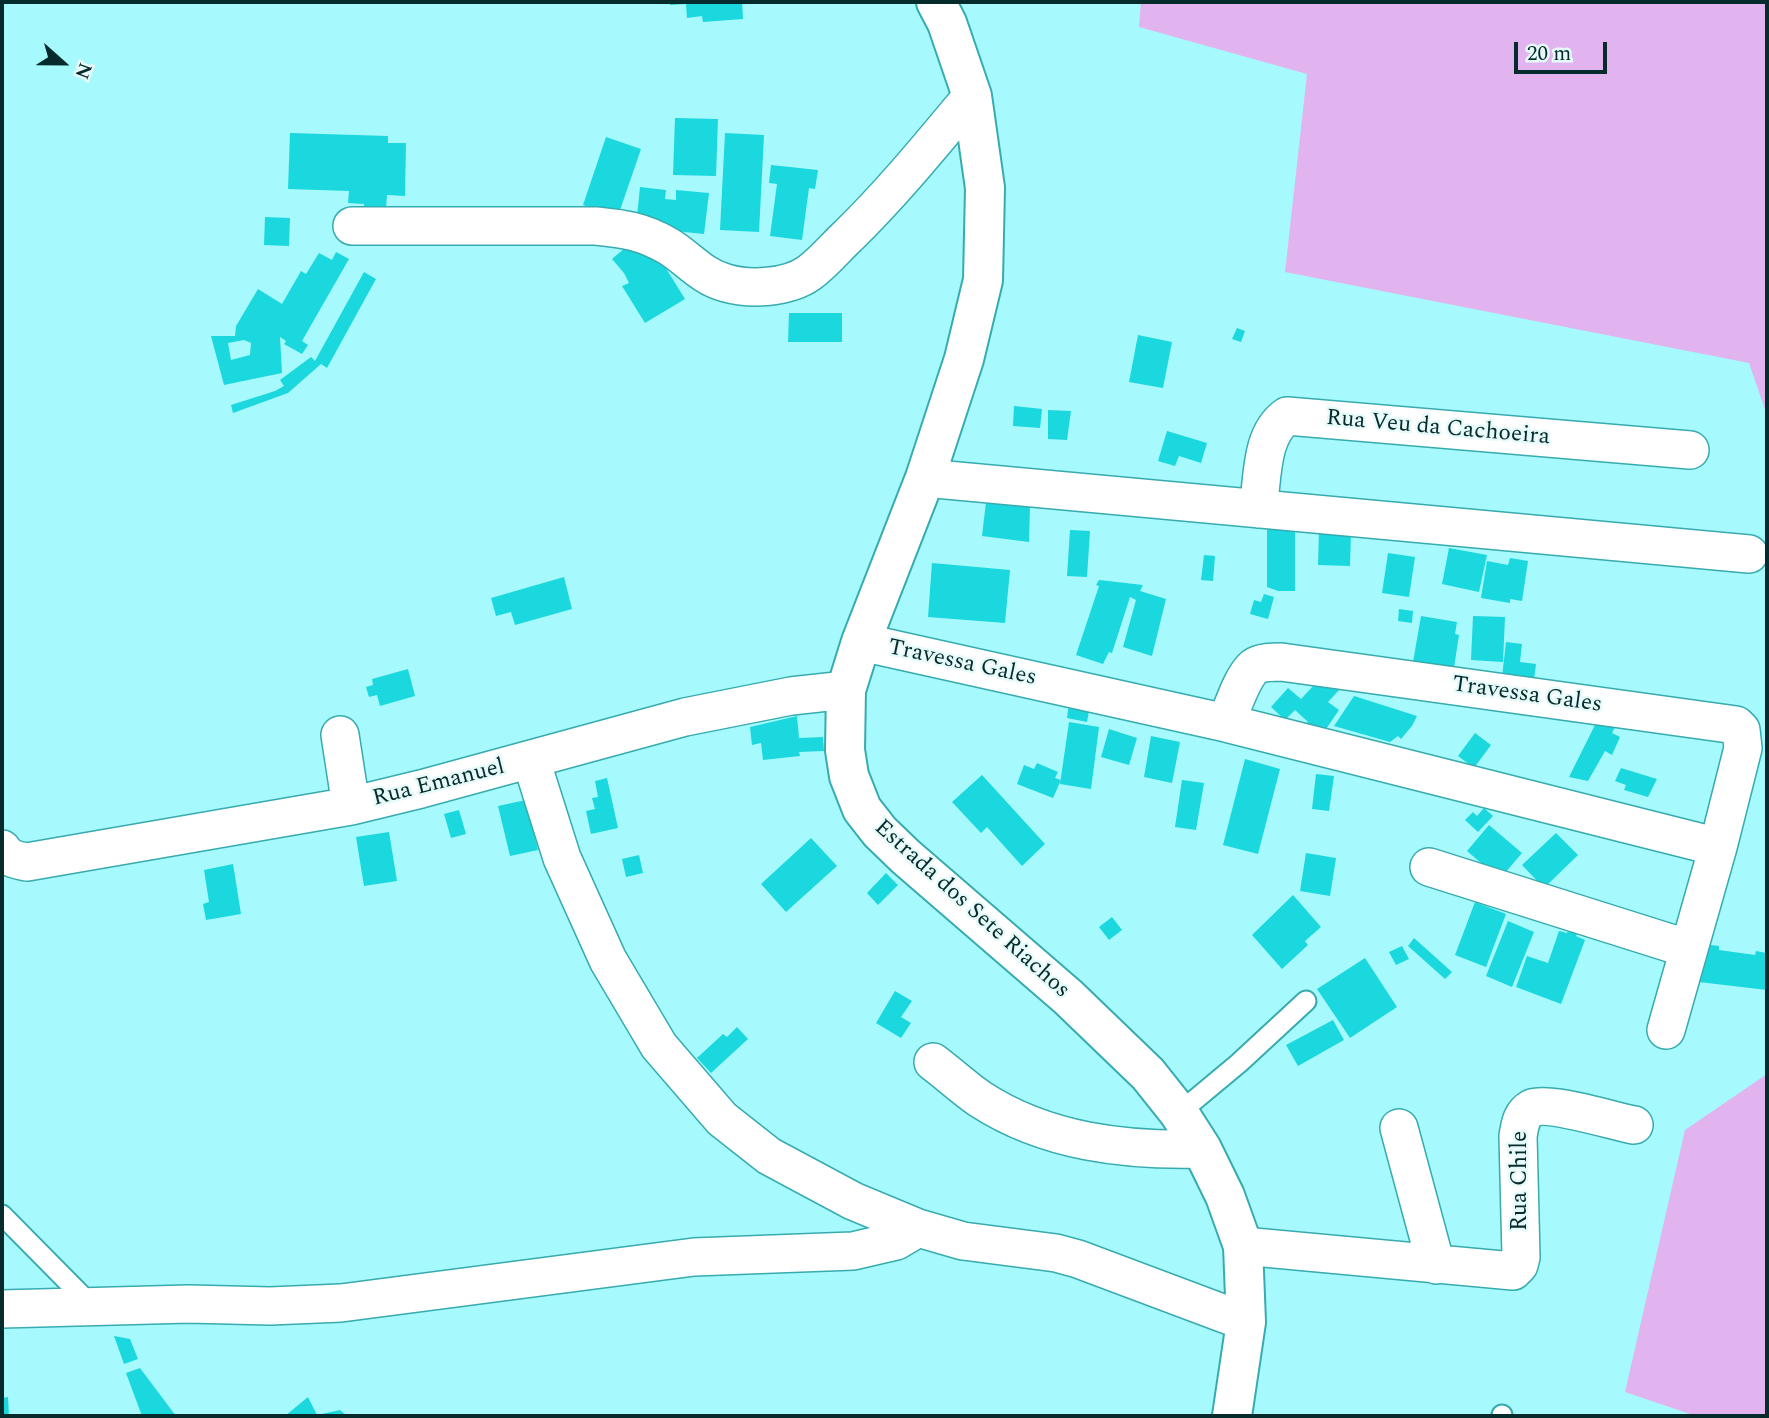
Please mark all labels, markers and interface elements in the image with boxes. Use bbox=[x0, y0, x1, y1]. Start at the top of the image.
north arrow bbox=[28, 28, 98, 98]
scale bar bbox=[1517, 28, 1610, 72]
text: 20 m bbox=[1527, 38, 1571, 70]
text: N bbox=[67, 58, 99, 83]
street label: Rua Veu da Cachoeira bbox=[1325, 405, 1551, 453]
street label: Travessa Gales bbox=[885, 635, 1039, 693]
street label: Travessa Gales bbox=[1450, 672, 1604, 720]
street label: Rua Emanuel bbox=[370, 754, 508, 814]
street label: Estrada dos Sete Riachos bbox=[867, 815, 1075, 1005]
street label: Rua Chile bbox=[1507, 1131, 1535, 1231]

